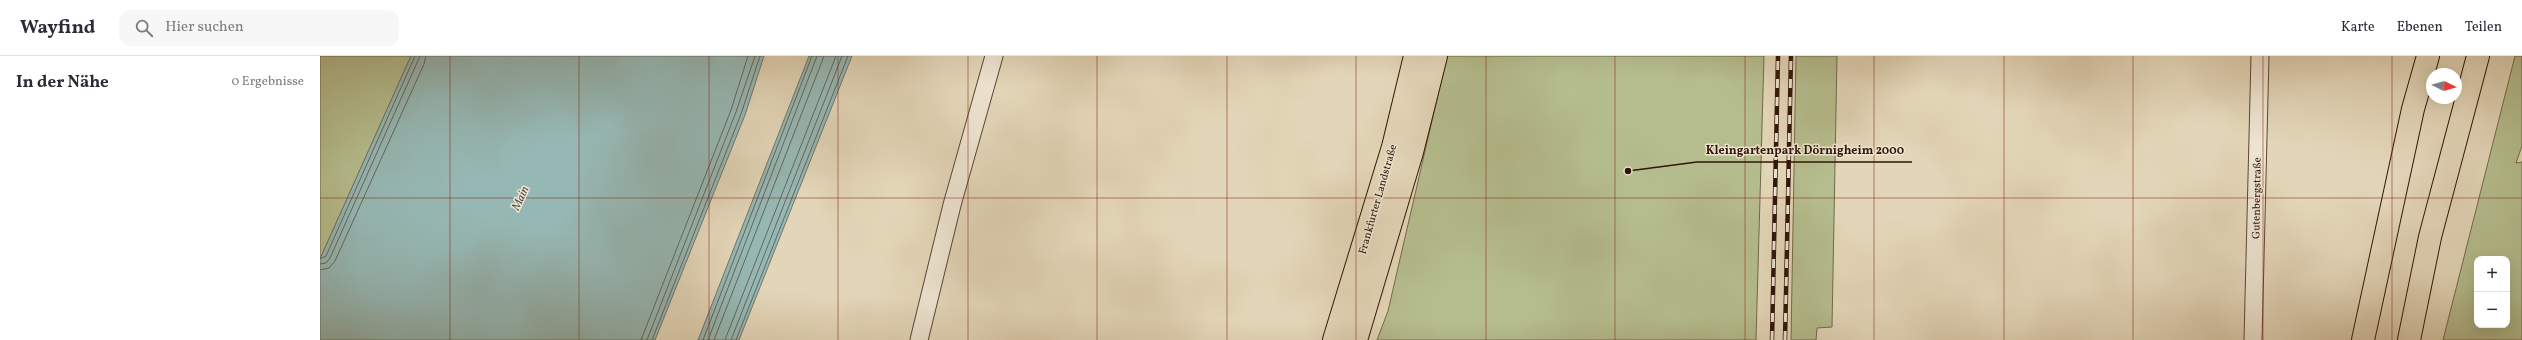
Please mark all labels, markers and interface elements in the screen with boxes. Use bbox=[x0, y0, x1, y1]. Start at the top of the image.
search box bbox=[119, 10, 399, 46]
text: Wayfind bbox=[20, 15, 95, 41]
icon: search bbox=[133, 17, 155, 39]
text: Hier suchen bbox=[165, 17, 244, 38]
text: Karte bbox=[2341, 18, 2375, 37]
text: Ebenen bbox=[2397, 18, 2443, 37]
text: Teilen bbox=[2465, 18, 2502, 37]
north arrow bbox=[2426, 68, 2462, 104]
text: In der Nähe bbox=[16, 71, 109, 94]
text: 0 Ergebnisse bbox=[231, 73, 304, 91]
callout: Kleingartenpark Dörnigheim 2000 bbox=[1697, 138, 1912, 162]
street label: Frankfurter Landstraße bbox=[1356, 143, 1401, 256]
text: Kleingartenpark Dörnigheim 2000 bbox=[1706, 143, 1904, 159]
street label: Gutenbergstraße bbox=[2249, 157, 2266, 239]
water label: Main bbox=[508, 184, 533, 214]
map controls bbox=[2474, 256, 2510, 328]
button: + bbox=[2474, 256, 2510, 292]
button: − bbox=[2474, 292, 2510, 328]

